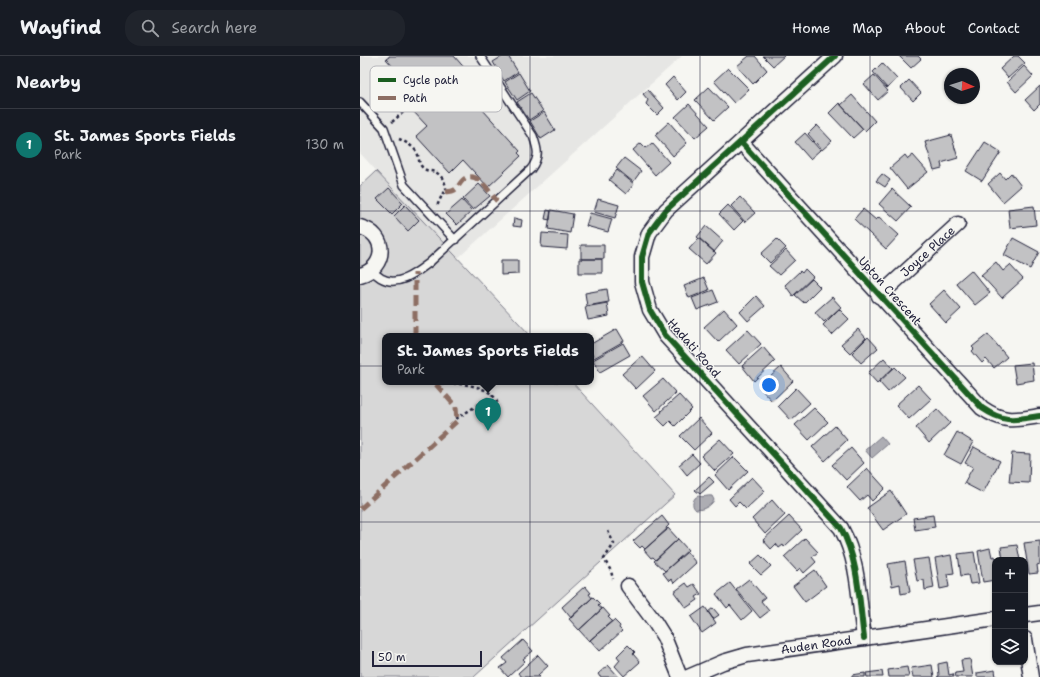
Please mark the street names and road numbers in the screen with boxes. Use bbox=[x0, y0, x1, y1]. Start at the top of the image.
street label: Joyce Place bbox=[897, 222, 959, 281]
street label: Upton Crescent bbox=[855, 253, 925, 329]
street label: Hadati Road bbox=[664, 315, 724, 381]
street label: Auden Road bbox=[780, 632, 853, 658]

